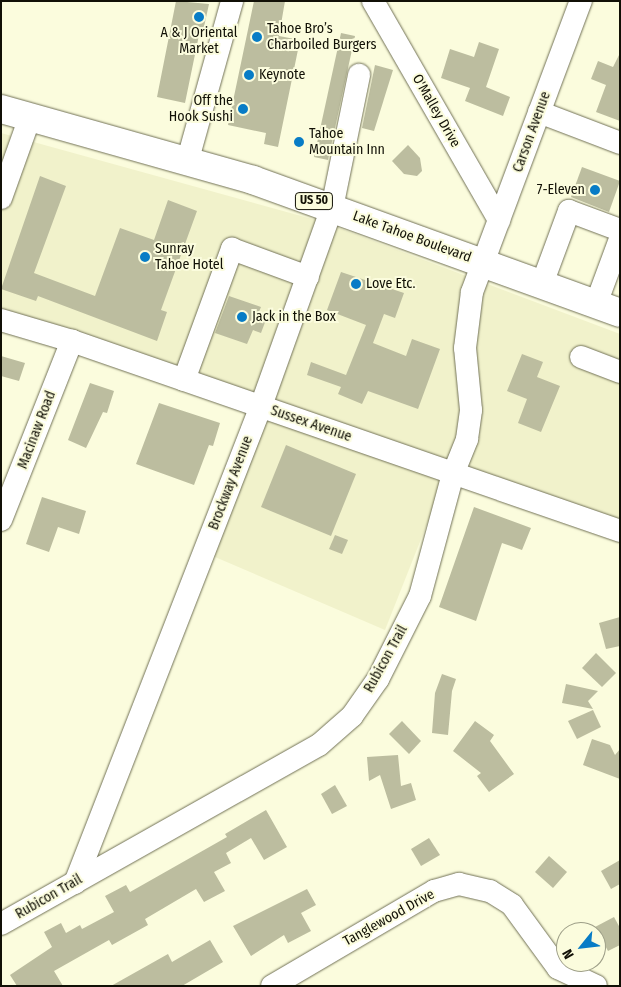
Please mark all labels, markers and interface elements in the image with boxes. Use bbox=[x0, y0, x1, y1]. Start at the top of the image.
marker: A & J Oriental Market bbox=[193, 11, 205, 23]
place label: Tahoe Bro’s Charboiled Burgers bbox=[267, 21, 376, 54]
place label: A & J Oriental Market bbox=[161, 25, 237, 58]
marker: Tahoe Bro’s Charboiled Burgers bbox=[251, 31, 263, 43]
place label: Keynote bbox=[259, 67, 305, 83]
marker: Keynote bbox=[243, 69, 255, 81]
street label: O'Malley Drive bbox=[408, 71, 464, 151]
street label: Carson Avenue bbox=[510, 89, 554, 175]
place label: Off the Hook Sushi bbox=[169, 93, 233, 125]
marker: Off the Hook Sushi bbox=[237, 103, 249, 115]
place label: Tahoe Mountain Inn bbox=[309, 126, 385, 158]
marker: Tahoe Mountain Inn bbox=[293, 136, 305, 148]
place label: 7-Eleven bbox=[537, 182, 585, 198]
marker: 7-Eleven bbox=[589, 184, 601, 196]
road number: US 50 bbox=[294, 192, 334, 210]
street label: Lake Tahoe Boulevard bbox=[350, 208, 474, 266]
place label: Sunray Tahoe Hotel bbox=[155, 241, 223, 274]
marker: Sunray Tahoe Hotel bbox=[139, 251, 151, 263]
place label: Love Etc. bbox=[366, 276, 415, 292]
marker: Love Etc. bbox=[350, 278, 362, 290]
place label: Jack in the Box bbox=[252, 309, 336, 325]
marker: Jack in the Box bbox=[236, 311, 248, 323]
street label: Macinaw Road bbox=[14, 389, 60, 471]
street label: Sussex Avenue bbox=[268, 402, 354, 446]
street label: Brockway Avenue bbox=[205, 434, 257, 532]
street label: Rubicon Trail bbox=[361, 622, 411, 696]
street label: Rubicon Trail bbox=[13, 871, 85, 923]
street label: Tanglewood Drive bbox=[341, 886, 437, 950]
north arrow bbox=[556, 922, 606, 972]
text: N bbox=[559, 946, 578, 962]

